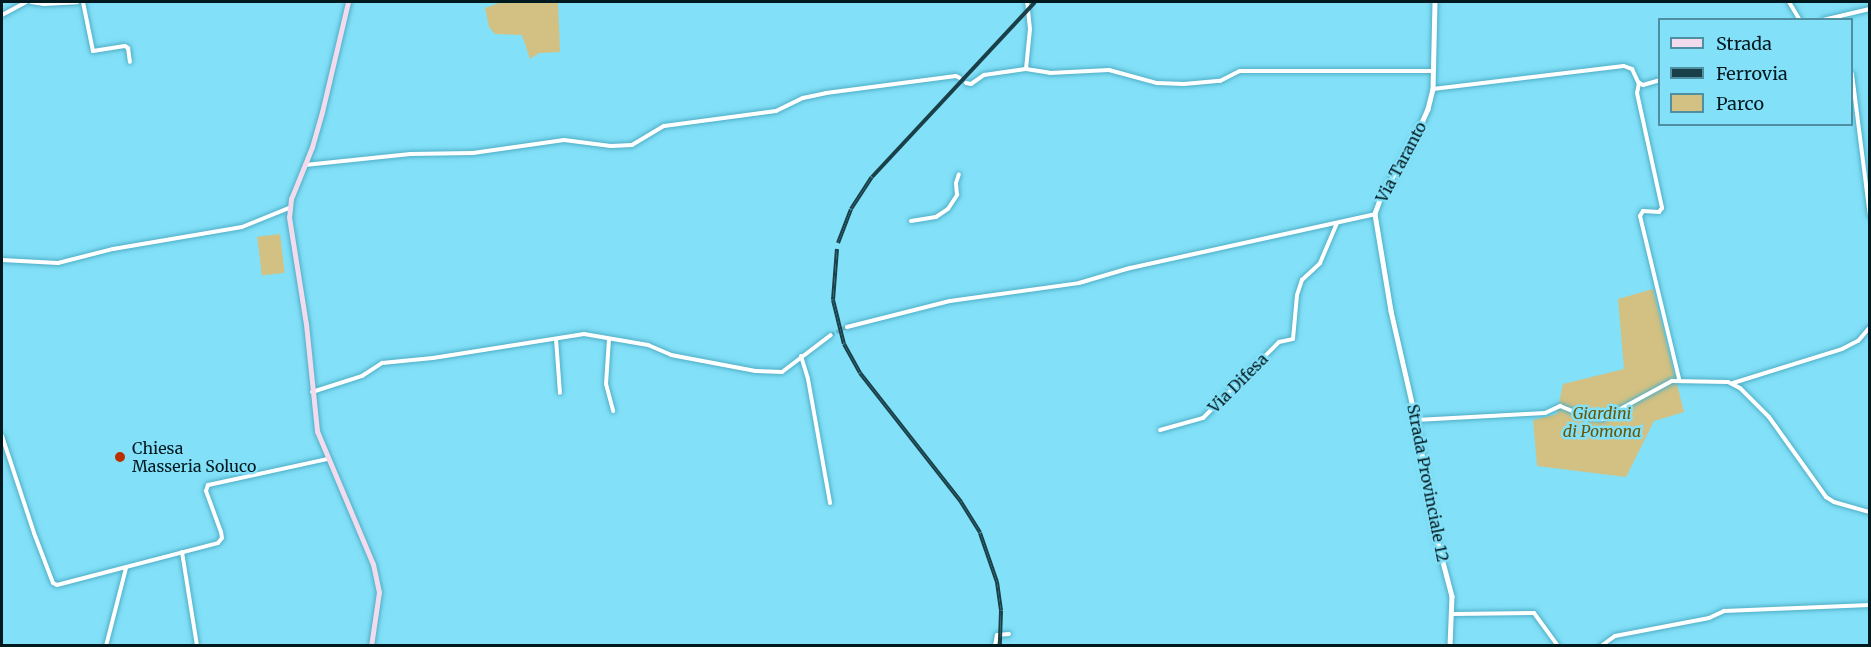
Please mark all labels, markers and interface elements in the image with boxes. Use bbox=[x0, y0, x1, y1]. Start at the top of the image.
legend bbox=[1658, 18, 1853, 126]
text: Strada bbox=[1716, 32, 1772, 55]
text: Ferrovia bbox=[1716, 62, 1788, 85]
text: Parco bbox=[1716, 92, 1764, 115]
street label: Via Taranto bbox=[1372, 118, 1430, 206]
street label: Via Difesa bbox=[1204, 349, 1272, 417]
street label: Strada Provinciale 12 bbox=[1403, 403, 1453, 563]
park label: Giardini di Pomona bbox=[1563, 403, 1641, 441]
place label: Chiesa Masseria Soluco bbox=[132, 438, 256, 476]
marker: Chiesa Masseria Soluco bbox=[113, 450, 127, 464]

